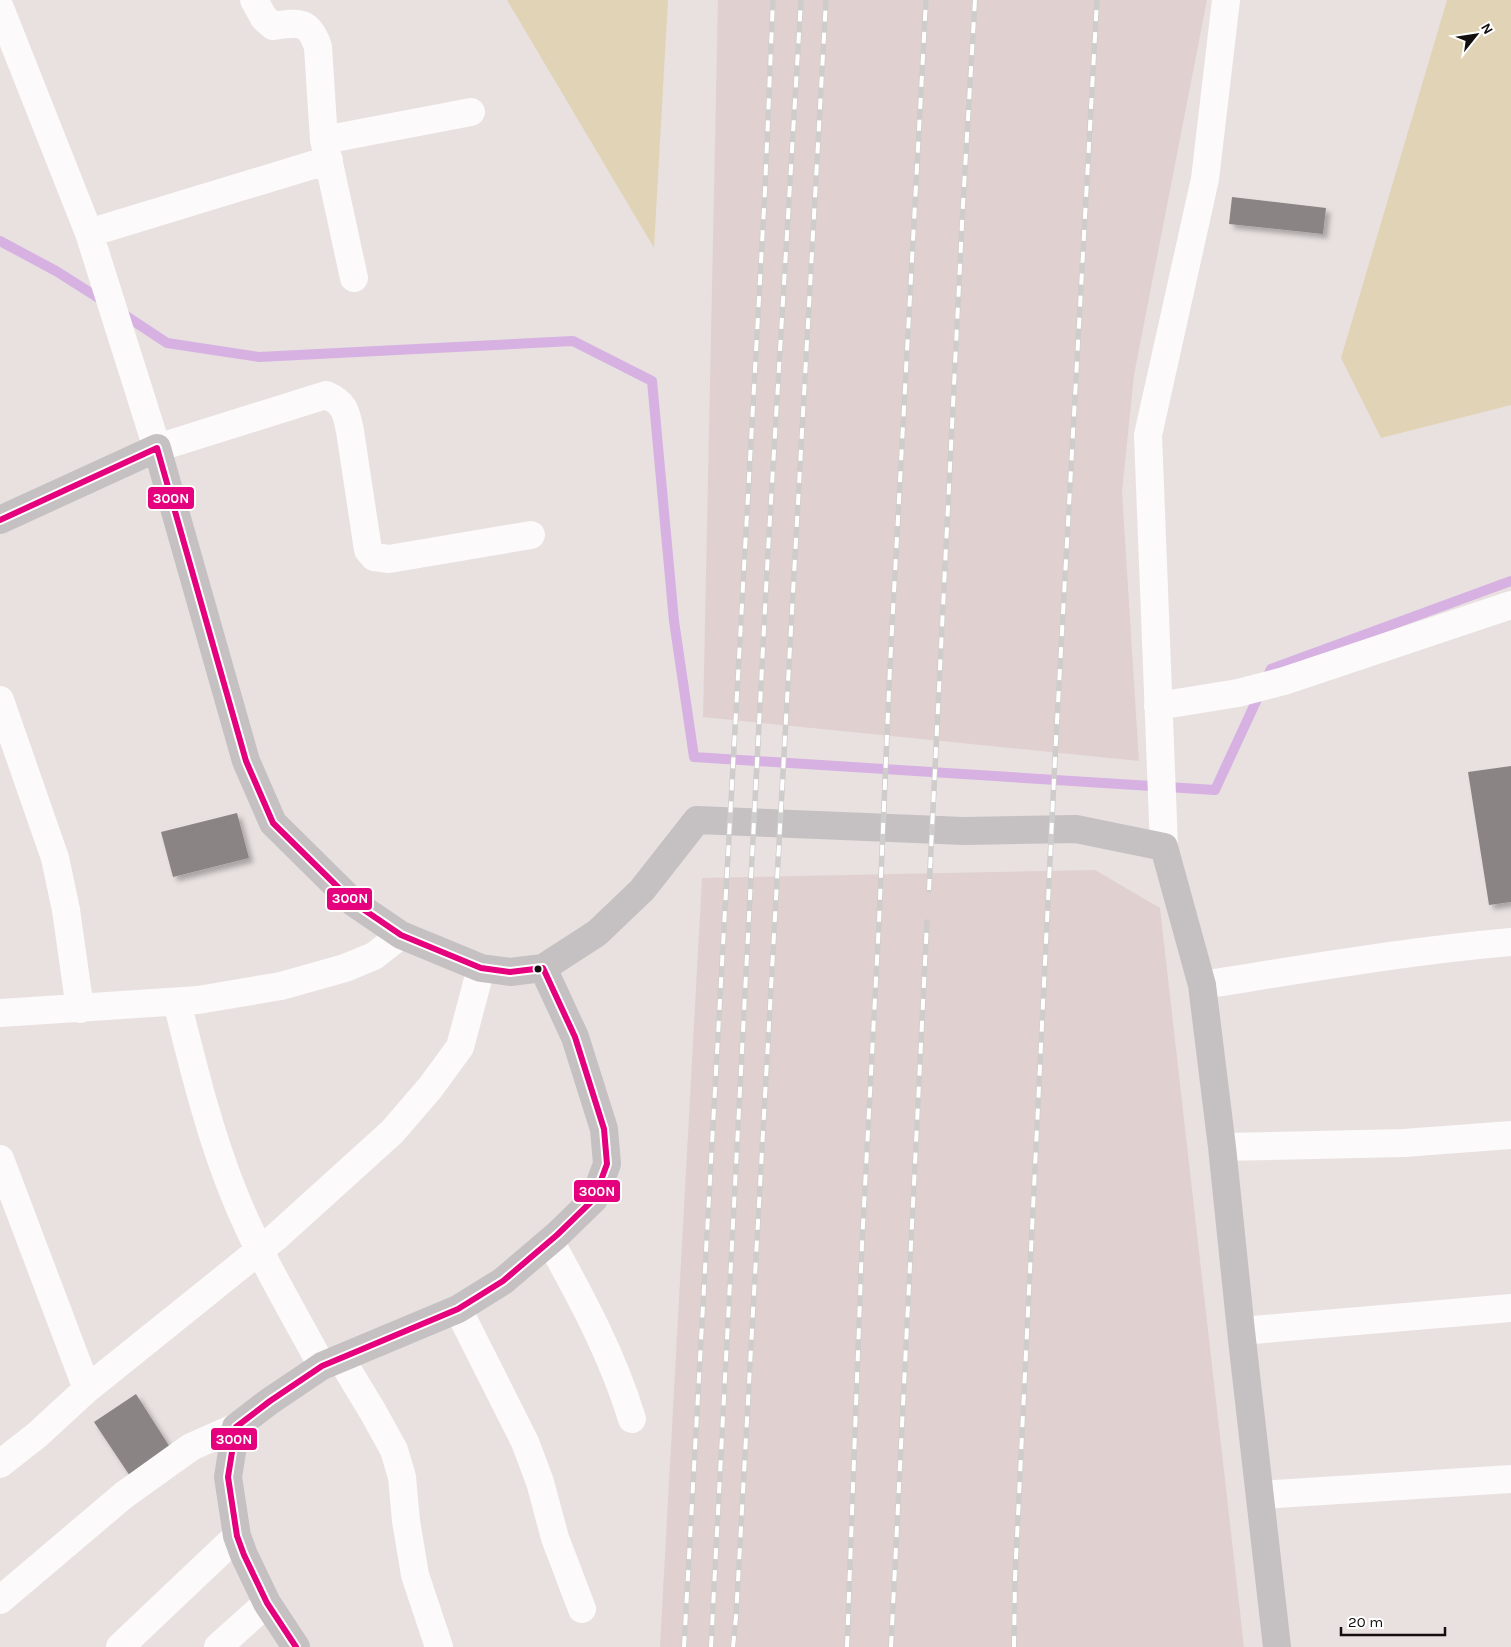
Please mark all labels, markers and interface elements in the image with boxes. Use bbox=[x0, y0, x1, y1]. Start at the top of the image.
north arrow bbox=[1451, 10, 1501, 60]
text: N bbox=[1477, 20, 1497, 37]
line badge: 300N bbox=[147, 486, 195, 510]
text: 300N bbox=[153, 490, 189, 507]
line badge: 300N bbox=[326, 887, 373, 911]
text: 300N bbox=[332, 890, 368, 907]
unlabelled marker bbox=[533, 964, 543, 974]
line badge: 300N bbox=[573, 1179, 621, 1203]
text: 300N bbox=[579, 1183, 615, 1200]
line badge: 300N bbox=[210, 1427, 258, 1451]
text: 300N bbox=[216, 1431, 252, 1448]
scale bar bbox=[1341, 1604, 1445, 1636]
text: 20 m bbox=[1348, 1613, 1383, 1631]

